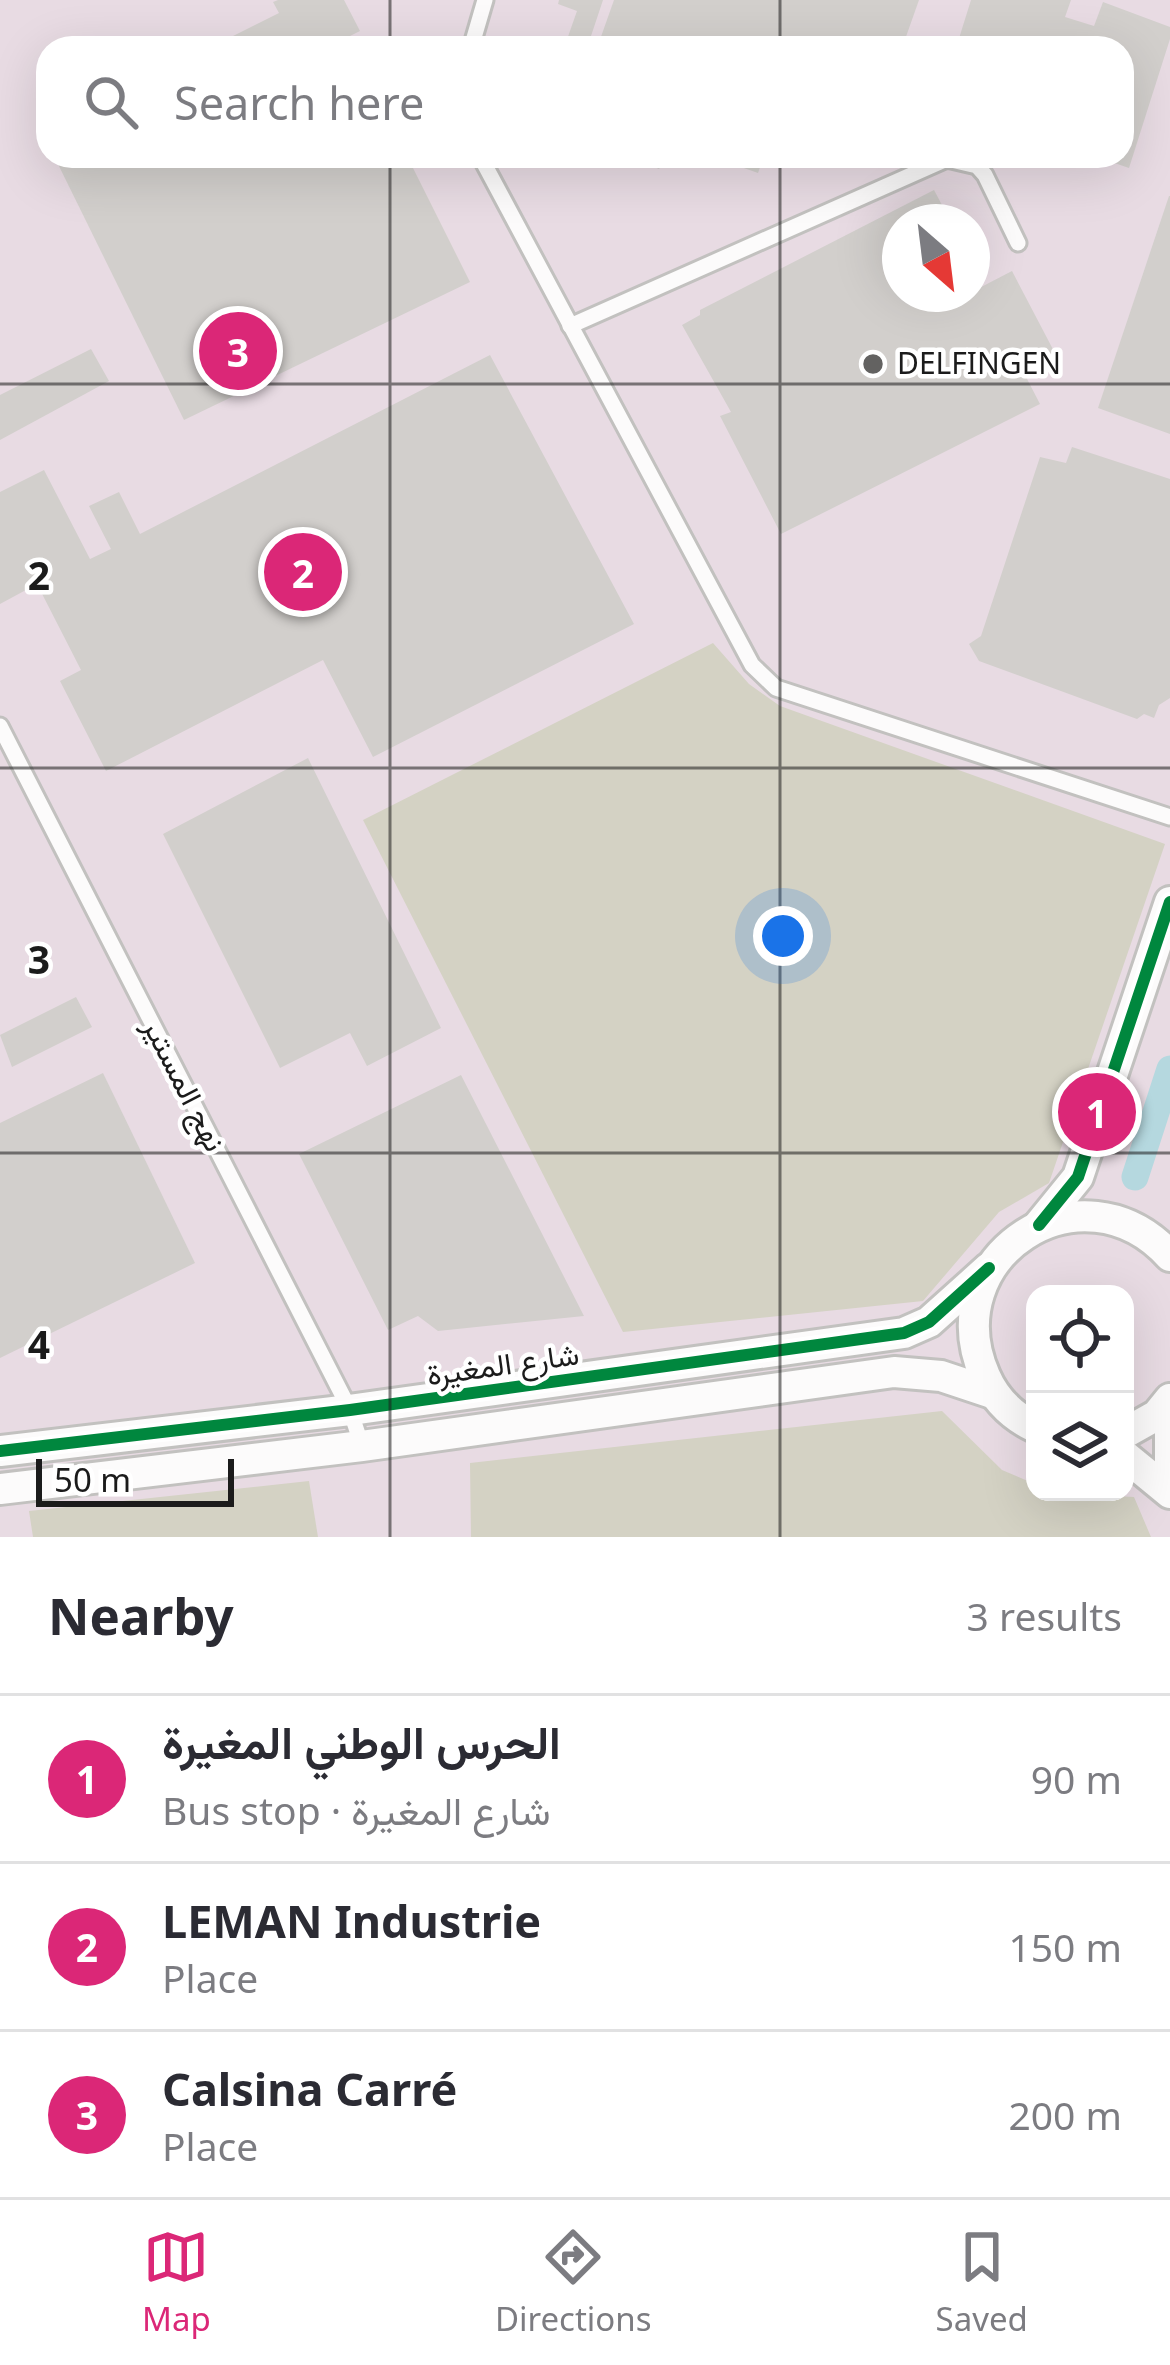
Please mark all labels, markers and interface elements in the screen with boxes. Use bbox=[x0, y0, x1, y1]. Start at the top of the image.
search box bbox=[36, 36, 1134, 168]
icon: search bbox=[78, 69, 144, 135]
text: Search here bbox=[174, 72, 424, 133]
north arrow bbox=[882, 204, 990, 312]
pin: 3 bbox=[199, 306, 277, 396]
place label: DELFINGEN bbox=[897, 342, 1061, 383]
marker: DELFINGEN bbox=[860, 351, 886, 377]
pin: 2 bbox=[264, 527, 342, 617]
text: 2 bbox=[28, 548, 50, 601]
your location bbox=[753, 906, 813, 966]
text: 3 bbox=[28, 932, 50, 985]
street label: نهج المستير bbox=[133, 1010, 236, 1158]
pin: 1 bbox=[1058, 1067, 1136, 1157]
map controls bbox=[1026, 1285, 1134, 1501]
button: locate bbox=[1026, 1285, 1134, 1393]
text: 4 bbox=[28, 1317, 50, 1370]
street label: شارع المغيرة bbox=[424, 1333, 582, 1395]
button: layers bbox=[1026, 1393, 1134, 1501]
scale bar bbox=[36, 1453, 234, 1506]
text: 50 m bbox=[54, 1457, 131, 1502]
text: Nearby bbox=[48, 1580, 234, 1650]
text: 3 results bbox=[967, 1589, 1122, 1642]
text: الحرس الوطني المغيرة bbox=[162, 1711, 561, 1772]
text: 1 bbox=[76, 1752, 98, 1805]
text: 90 m bbox=[1031, 1752, 1122, 1805]
text: Bus stop · شارع المغيرة bbox=[162, 1783, 551, 1836]
text: LEMAN Industrie bbox=[162, 1890, 541, 1951]
text: 2 bbox=[76, 1920, 98, 1973]
text: 150 m bbox=[1008, 1920, 1122, 1973]
text: Place bbox=[162, 1951, 258, 2004]
text: Calsina Carré bbox=[162, 2058, 457, 2119]
text: 3 bbox=[76, 2088, 98, 2141]
text: 200 m bbox=[1008, 2088, 1122, 2141]
text: Place bbox=[162, 2119, 258, 2172]
tab: Map bbox=[142, 2224, 211, 2341]
tab: Directions bbox=[495, 2224, 652, 2341]
tab: Saved bbox=[936, 2224, 1028, 2341]

